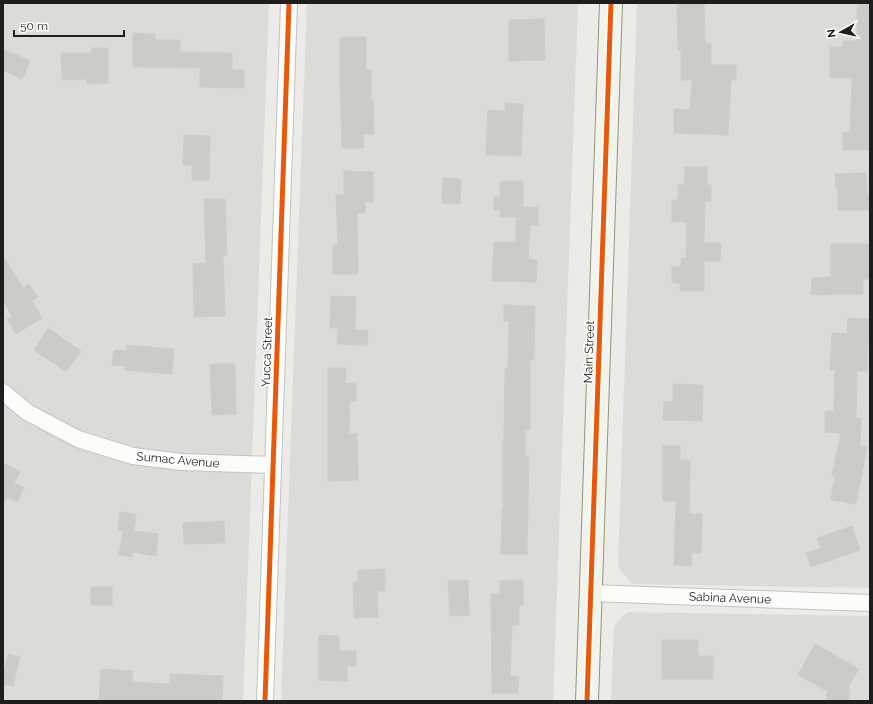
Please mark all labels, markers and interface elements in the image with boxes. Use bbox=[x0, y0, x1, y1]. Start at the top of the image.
scale bar bbox=[14, 12, 124, 38]
north arrow bbox=[821, 12, 861, 52]
text: 50 m bbox=[20, 19, 48, 33]
text: N bbox=[825, 28, 839, 38]
street label: Yucca Street bbox=[259, 317, 275, 387]
street label: Main Street bbox=[581, 320, 597, 384]
street label: Sumac Avenue bbox=[136, 449, 220, 471]
street label: Sabina Avenue bbox=[689, 590, 771, 606]

